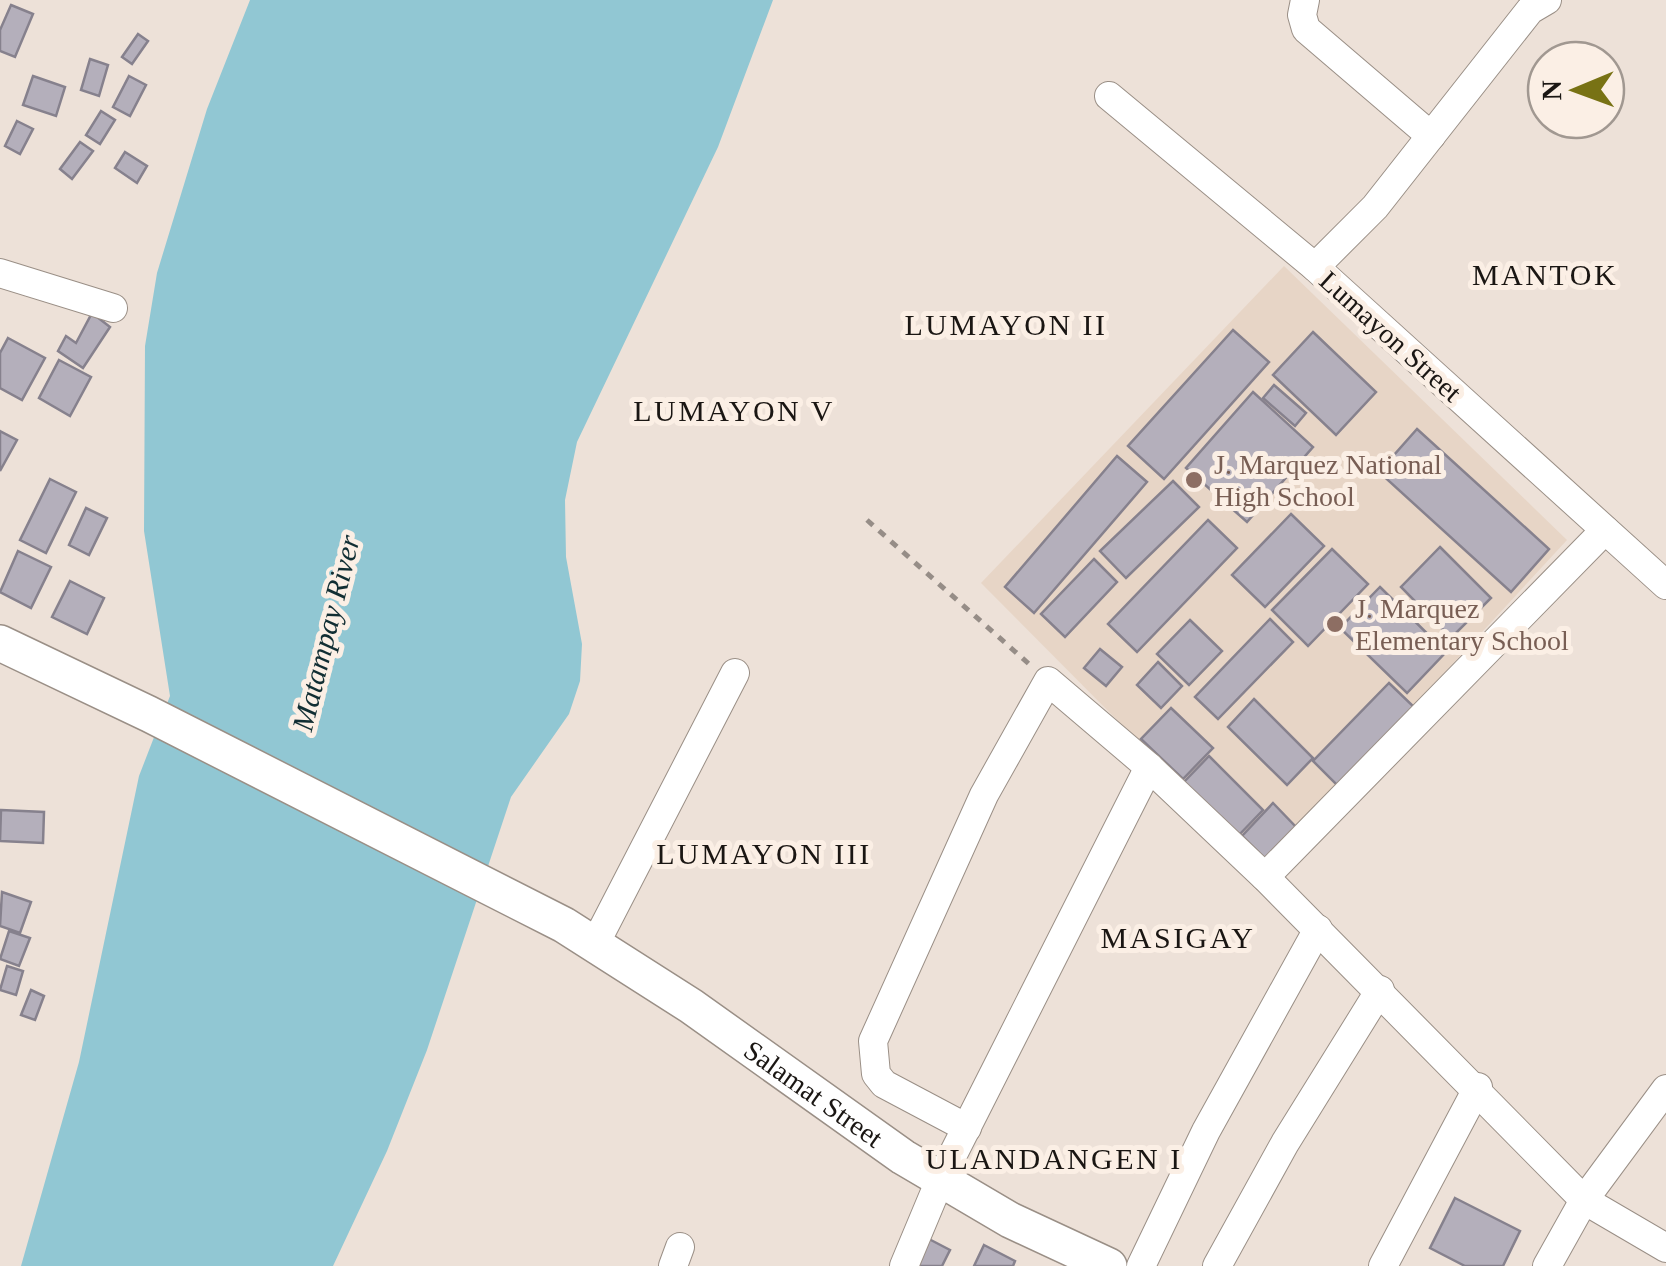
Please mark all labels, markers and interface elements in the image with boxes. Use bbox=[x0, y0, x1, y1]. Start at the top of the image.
north arrow bbox=[1526, 40, 1626, 140]
text: N bbox=[1536, 80, 1567, 101]
district label: MANTOK bbox=[1472, 258, 1618, 291]
street label: Lumayon Street bbox=[1314, 265, 1468, 408]
district label: LUMAYON II bbox=[904, 308, 1108, 341]
district label: LUMAYON V bbox=[633, 394, 835, 427]
place label: J. Marquez National High School bbox=[1214, 449, 1442, 512]
marker: J. Marquez National High School bbox=[1183, 469, 1205, 491]
water label: Matampay River bbox=[285, 531, 366, 735]
place label: J. Marquez Elementary School bbox=[1355, 593, 1569, 656]
marker: J. Marquez Elementary School bbox=[1324, 613, 1346, 635]
district label: LUMAYON III bbox=[656, 837, 872, 870]
district label: MASIGAY bbox=[1101, 921, 1255, 954]
street label: Salamat Street bbox=[738, 1034, 889, 1154]
district label: ULANDANGEN I bbox=[925, 1142, 1183, 1175]

